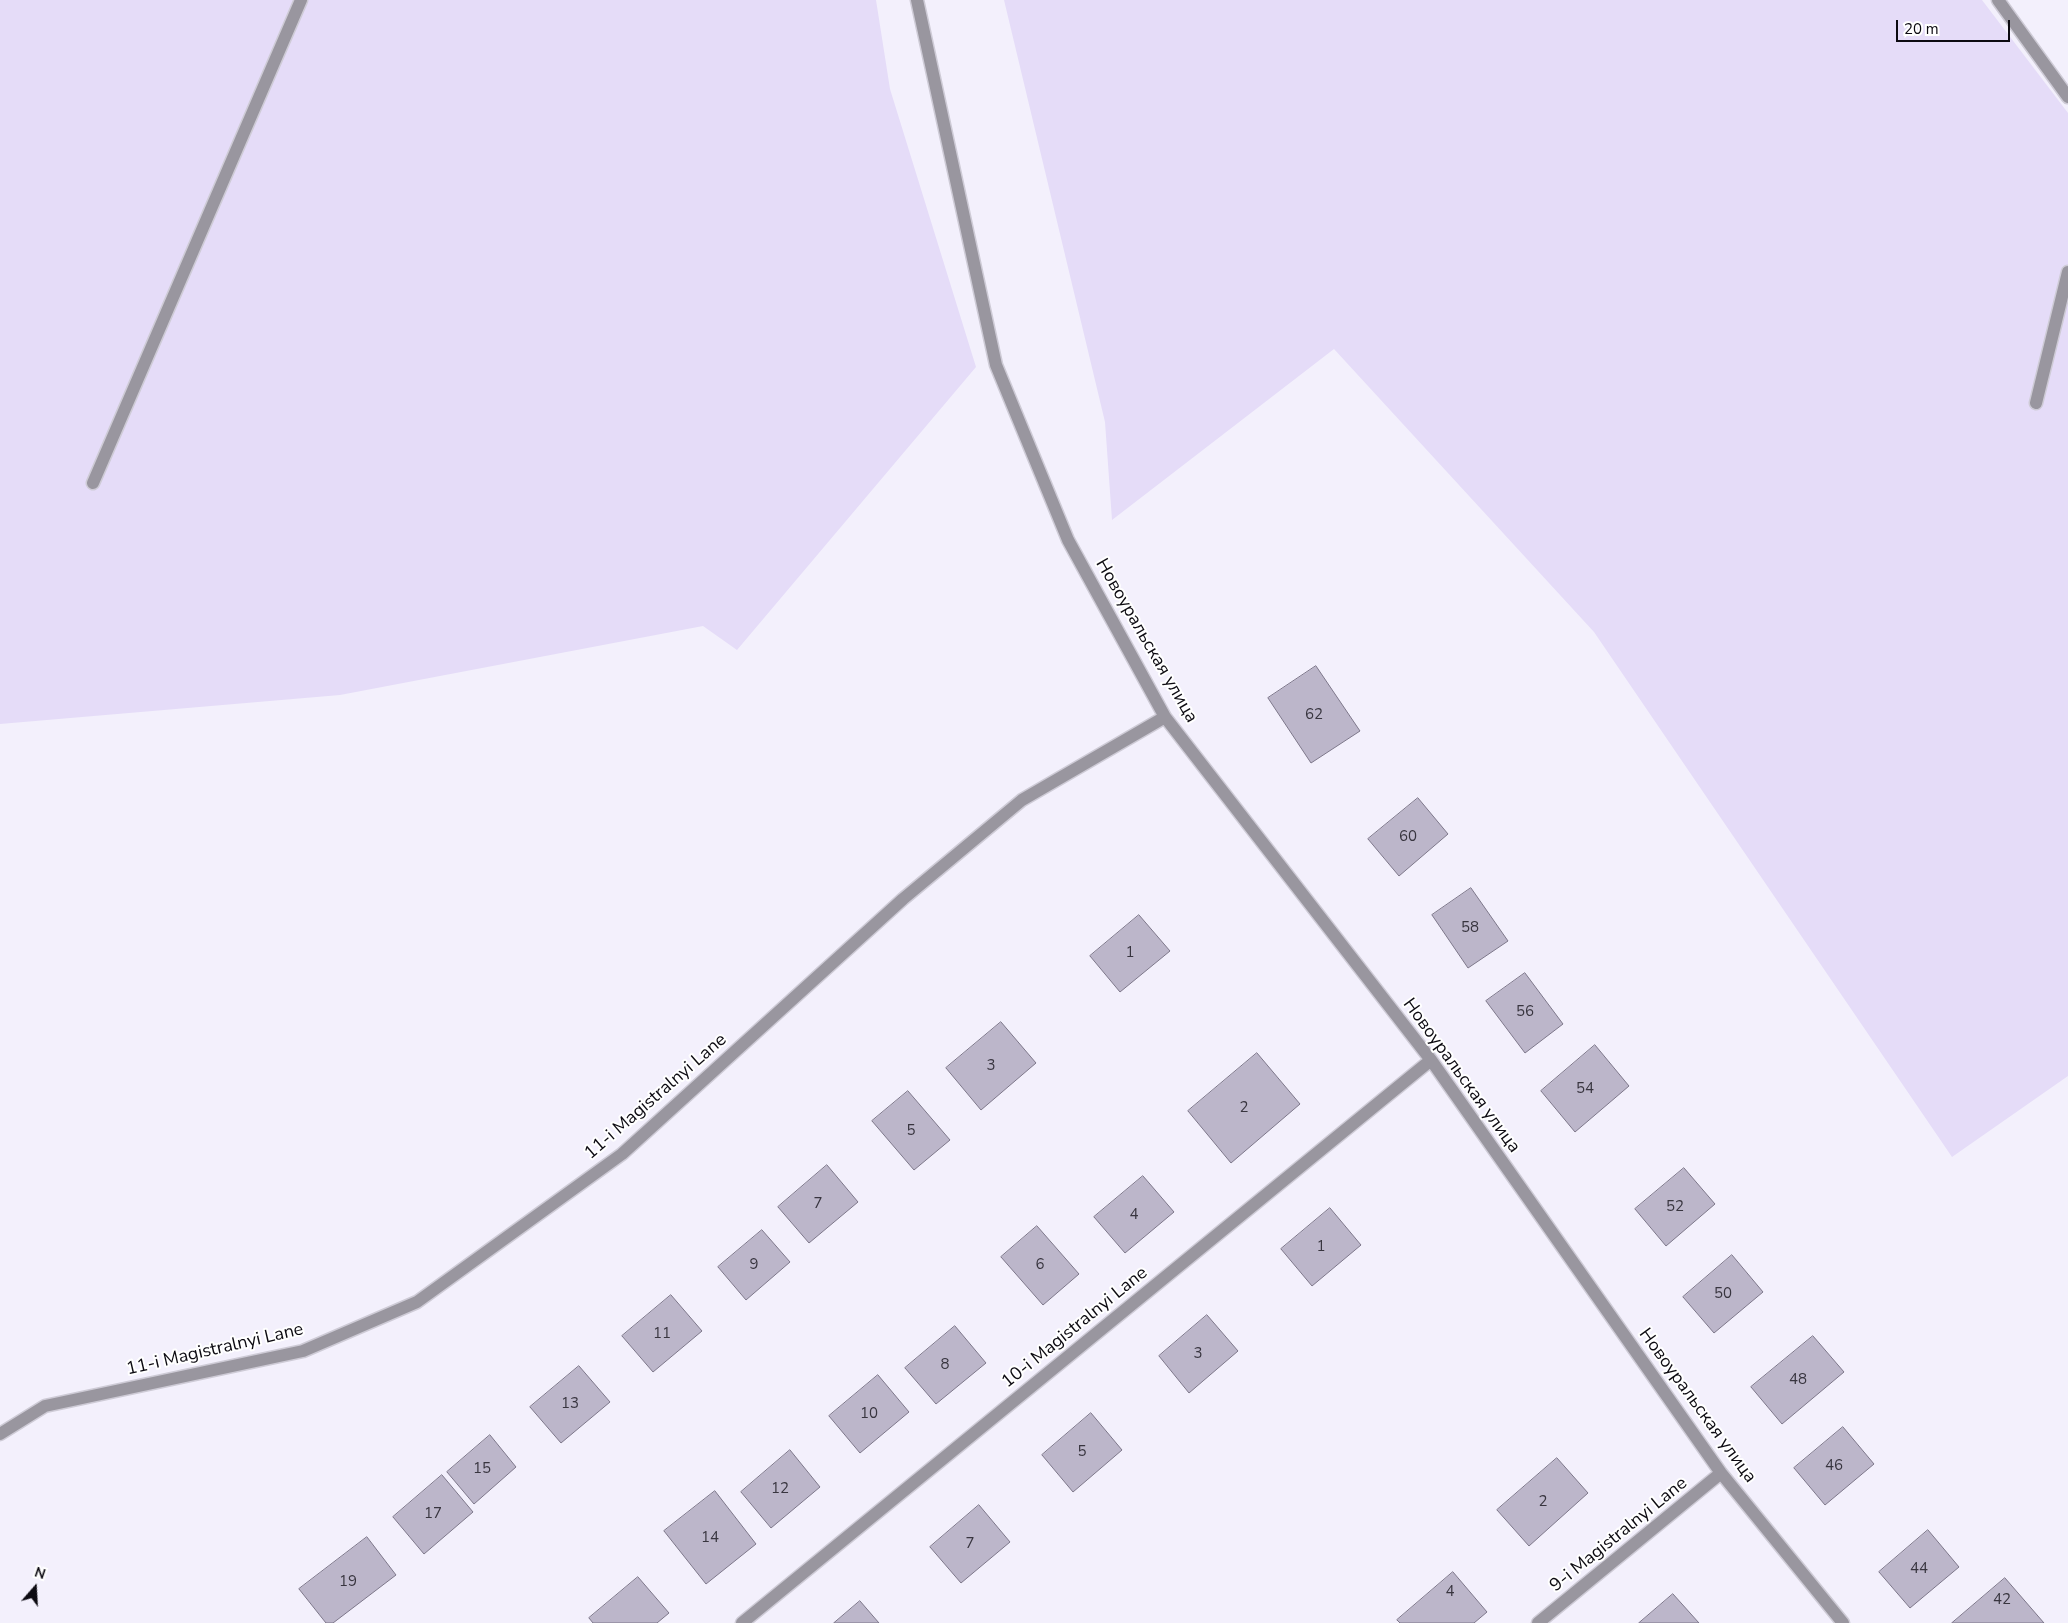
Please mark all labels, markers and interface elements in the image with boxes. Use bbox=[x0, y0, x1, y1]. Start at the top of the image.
scale bar bbox=[1898, 10, 2012, 42]
text: 20 m bbox=[1904, 19, 1939, 39]
street label: Новоуральская улица bbox=[1090, 555, 1202, 727]
house number: 62 bbox=[1305, 706, 1323, 724]
house number: 60 bbox=[1399, 828, 1417, 846]
house number: 58 bbox=[1461, 919, 1479, 937]
house number: 1 bbox=[1126, 944, 1134, 962]
street label: Новоуральская улица bbox=[1398, 994, 1524, 1158]
house number: 56 bbox=[1516, 1003, 1534, 1021]
street label: 11-i Magistralnyi Lane bbox=[581, 1029, 731, 1165]
house number: 3 bbox=[987, 1057, 995, 1075]
house number: 54 bbox=[1576, 1080, 1594, 1098]
house number: 2 bbox=[1240, 1099, 1248, 1117]
house number: 5 bbox=[907, 1122, 915, 1140]
house number: 7 bbox=[814, 1195, 822, 1213]
house number: 52 bbox=[1666, 1198, 1684, 1216]
house number: 4 bbox=[1130, 1206, 1138, 1224]
house number: 1 bbox=[1317, 1238, 1325, 1256]
house number: 9 bbox=[750, 1256, 758, 1274]
house number: 6 bbox=[1036, 1256, 1044, 1274]
street label: 10-i Magistralnyi Lane bbox=[998, 1263, 1152, 1393]
house number: 50 bbox=[1714, 1285, 1732, 1303]
street label: 11-i Magistralnyi Lane bbox=[124, 1319, 306, 1381]
street label: Новоуральская улица bbox=[1634, 1324, 1760, 1488]
house number: 11 bbox=[653, 1325, 671, 1343]
house number: 3 bbox=[1194, 1345, 1202, 1363]
house number: 8 bbox=[941, 1356, 949, 1374]
house number: 48 bbox=[1789, 1371, 1807, 1389]
house number: 13 bbox=[561, 1395, 579, 1413]
house number: 10 bbox=[860, 1405, 878, 1423]
house number: 5 bbox=[1078, 1443, 1086, 1461]
house number: 46 bbox=[1825, 1457, 1843, 1475]
house number: 15 bbox=[473, 1460, 491, 1478]
street label: 9-i Magistralnyi Lane bbox=[1546, 1473, 1692, 1597]
house number: 12 bbox=[771, 1480, 789, 1498]
house number: 2 bbox=[1539, 1493, 1547, 1511]
house number: 17 bbox=[424, 1505, 442, 1523]
house number: 14 bbox=[701, 1529, 719, 1547]
house number: 7 bbox=[966, 1535, 974, 1553]
house number: 44 bbox=[1910, 1560, 1928, 1578]
north arrow bbox=[10, 1563, 60, 1613]
text: N bbox=[32, 1563, 48, 1584]
house number: 19 bbox=[339, 1573, 357, 1591]
house number: 4 bbox=[1446, 1583, 1454, 1601]
house number: 42 bbox=[1993, 1591, 2011, 1609]

